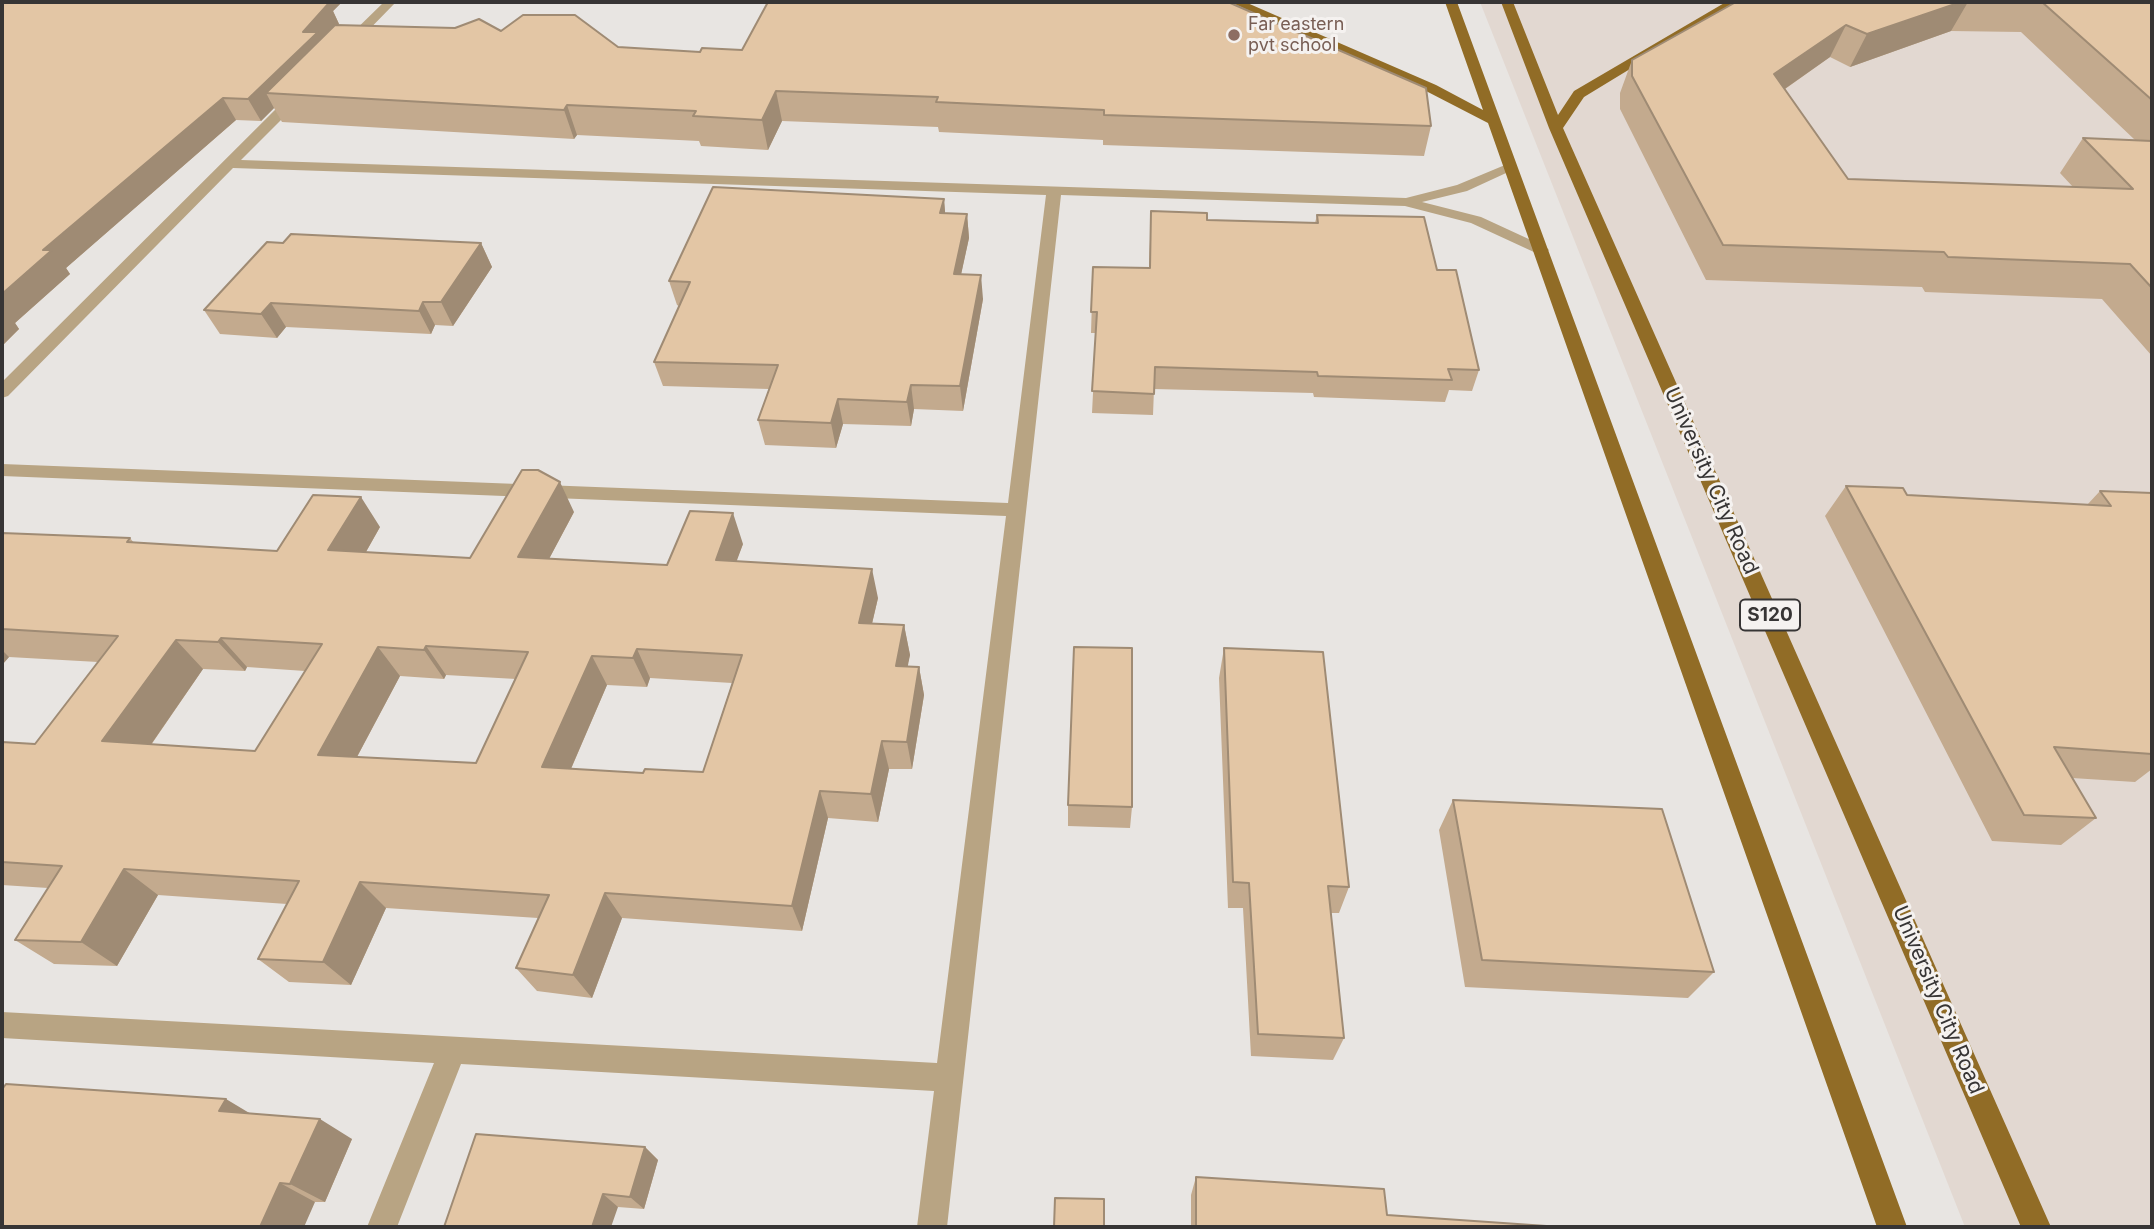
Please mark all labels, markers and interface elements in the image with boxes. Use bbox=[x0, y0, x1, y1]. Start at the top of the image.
place label: Far eastern pvt school bbox=[1248, 14, 1344, 56]
marker: Far eastern pvt school bbox=[1226, 27, 1242, 43]
street label: University City Road bbox=[1658, 384, 1764, 578]
road number: S120 bbox=[1740, 600, 1800, 630]
street label: University City Road bbox=[1887, 902, 1989, 1098]

